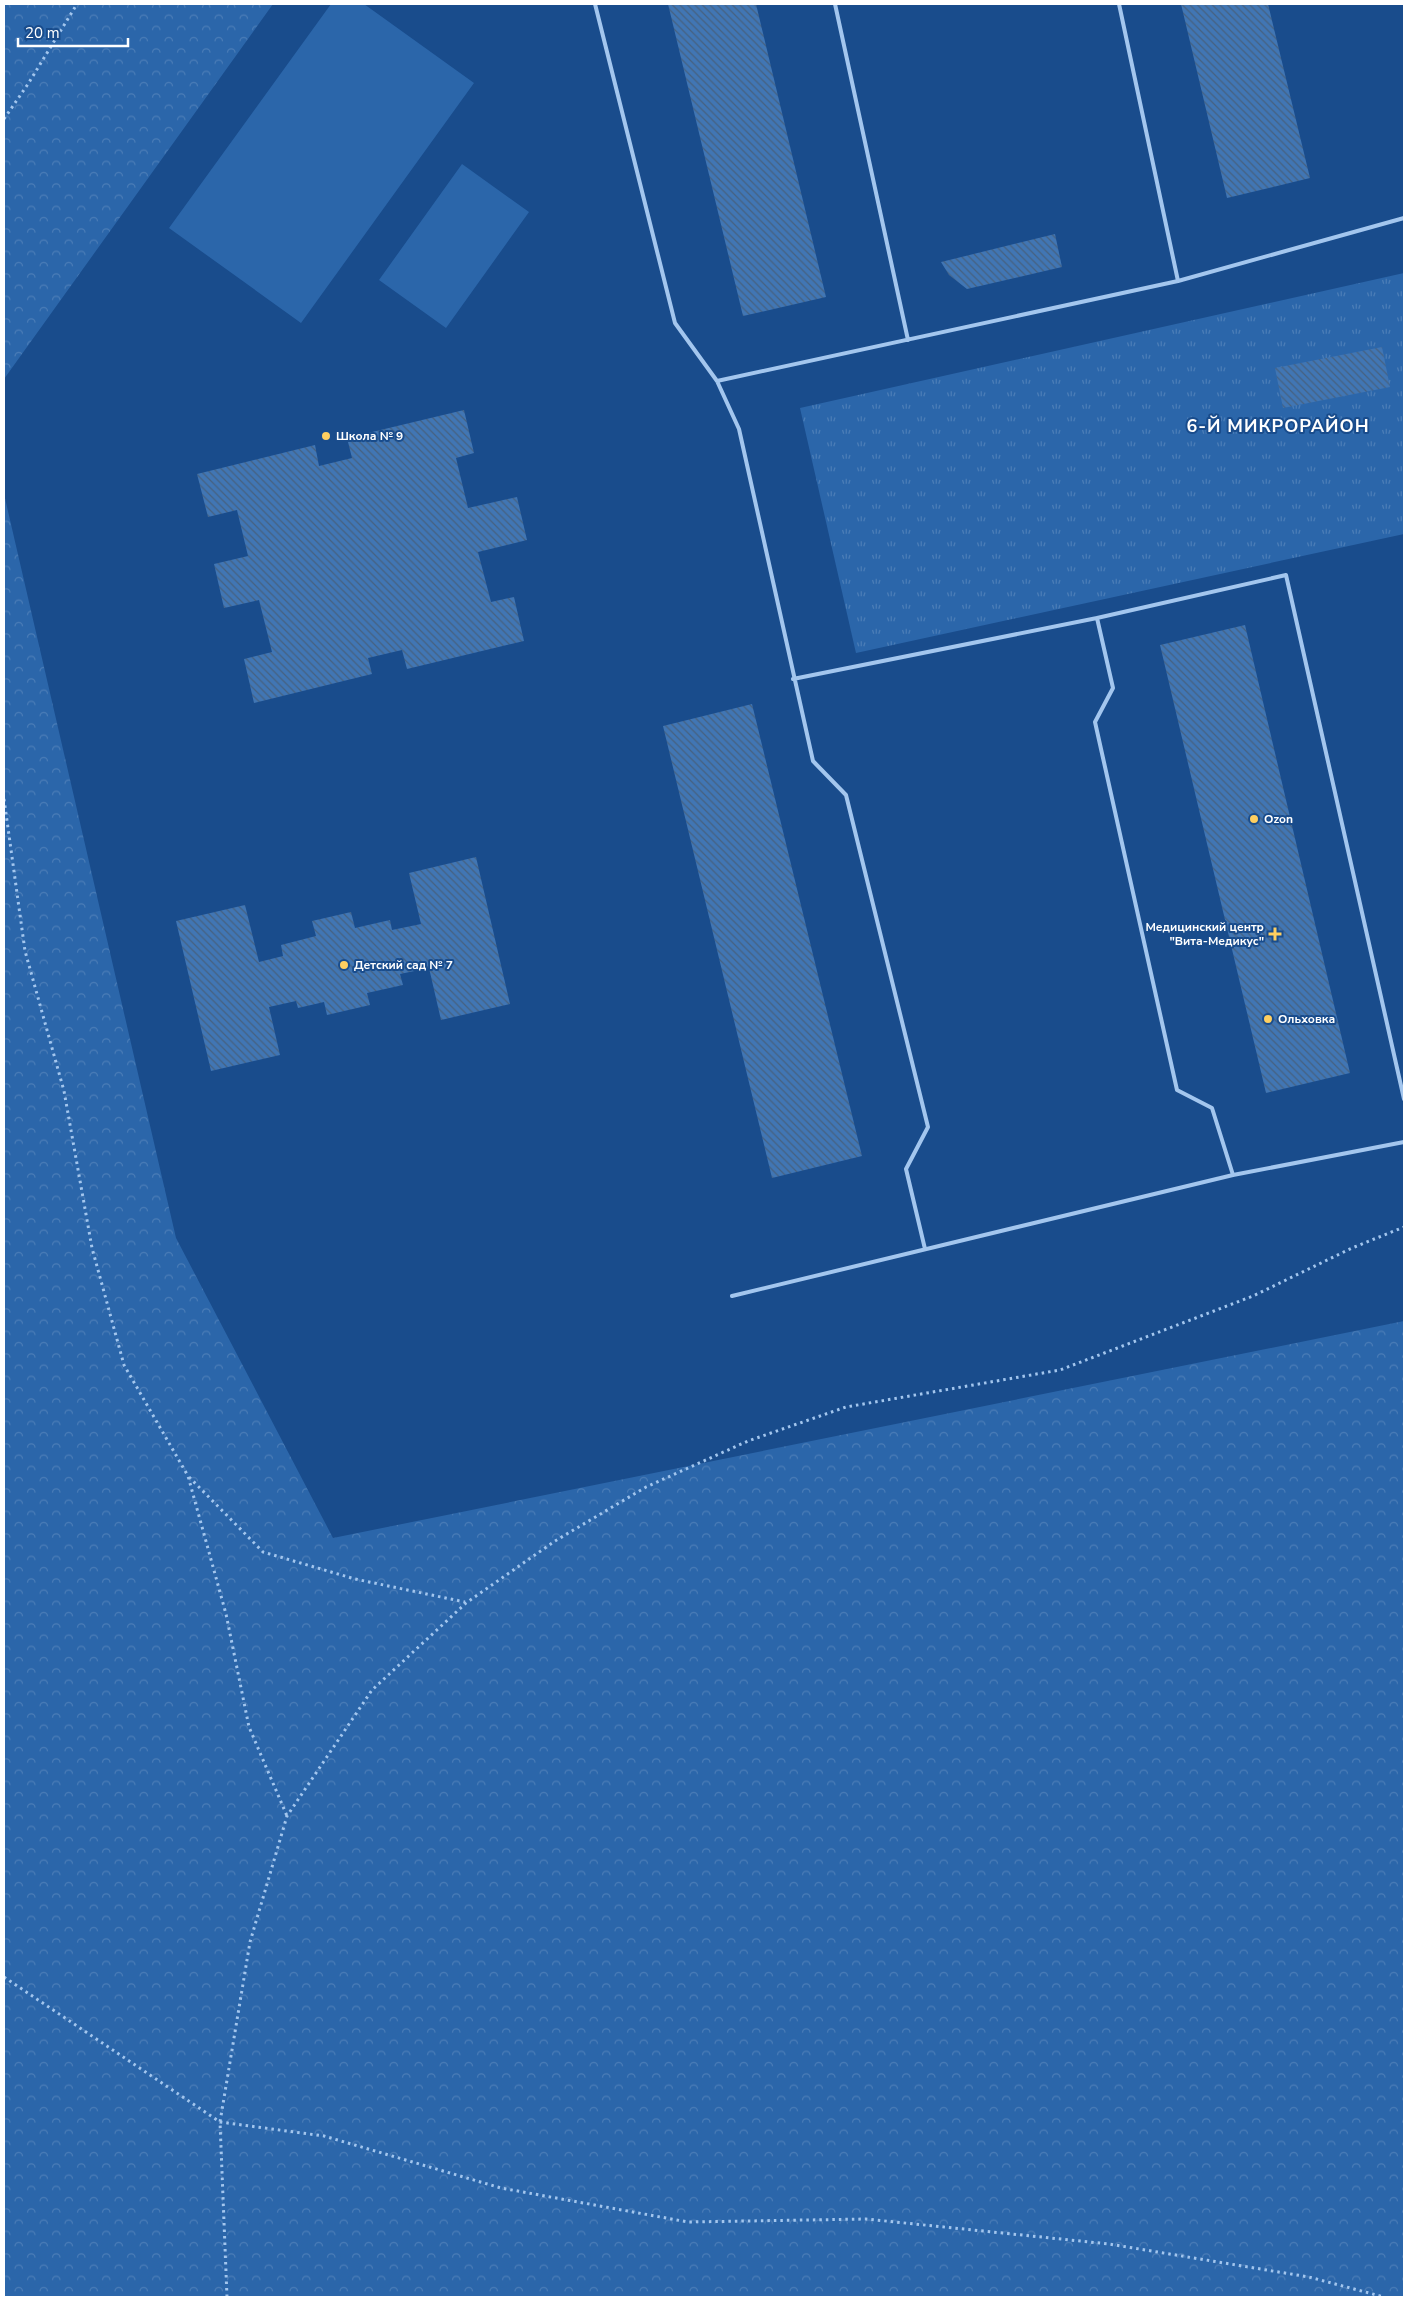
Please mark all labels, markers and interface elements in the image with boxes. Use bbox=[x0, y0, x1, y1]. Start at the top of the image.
scale bar bbox=[18, 15, 128, 47]
text: 20 m bbox=[25, 23, 60, 43]
district label: 6-Й МИКРОРАЙОН bbox=[1186, 414, 1370, 438]
place label: Школа № 9 bbox=[336, 428, 403, 444]
marker: Школа № 9 bbox=[320, 430, 332, 442]
place label: Ozon bbox=[1264, 811, 1293, 827]
marker: Ozon bbox=[1248, 813, 1260, 825]
place label: Медицинский центр "Вита-Медикус" bbox=[1145, 919, 1264, 949]
marker: Медицинский центр "Вита-Медикус" bbox=[1268, 927, 1282, 941]
place label: Детский сад № 7 bbox=[354, 957, 453, 973]
marker: Детский сад № 7 bbox=[338, 959, 350, 971]
place label: Ольховка bbox=[1278, 1011, 1335, 1027]
marker: Ольховка bbox=[1262, 1013, 1274, 1025]

